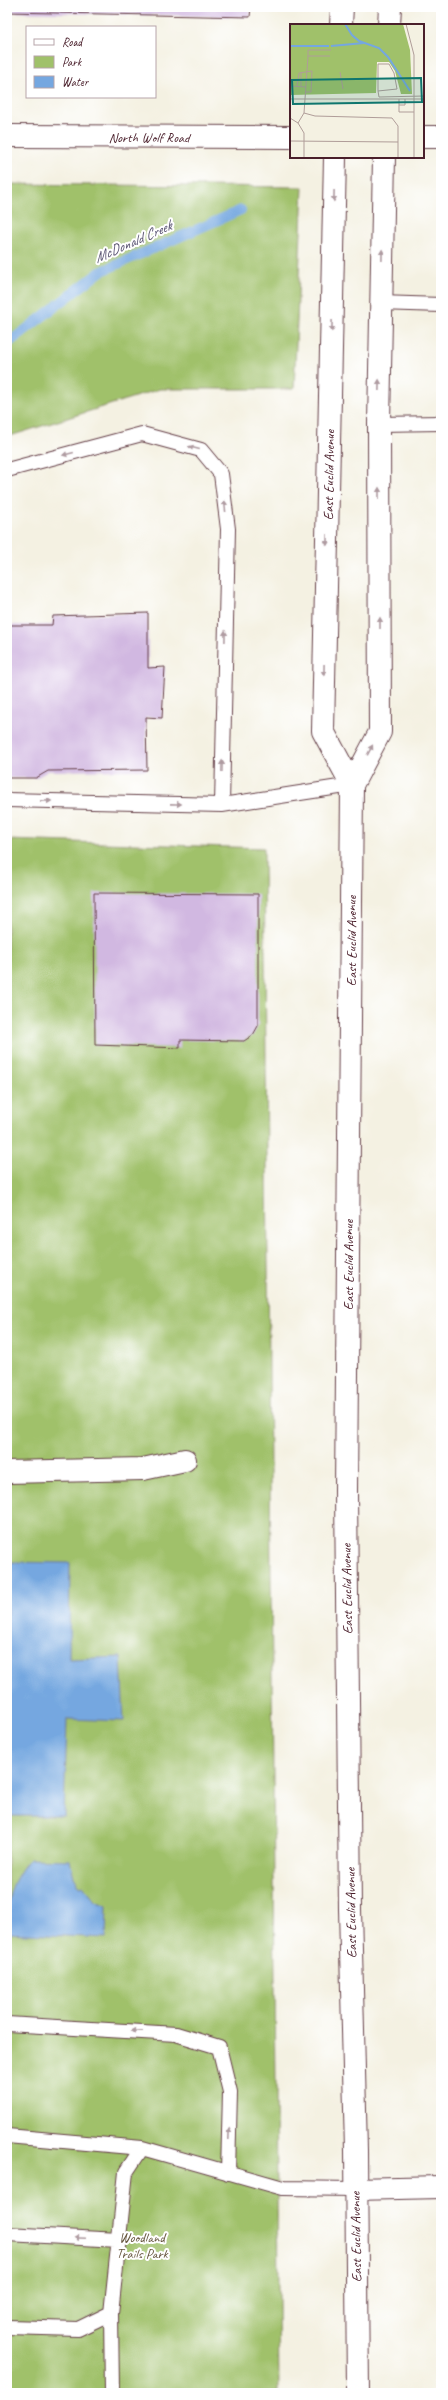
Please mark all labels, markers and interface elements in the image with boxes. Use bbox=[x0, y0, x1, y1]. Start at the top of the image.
inset map bbox=[290, 24, 424, 158]
legend bbox=[26, 26, 156, 98]
text: Road bbox=[62, 34, 84, 50]
text: Park bbox=[62, 54, 83, 70]
text: Water bbox=[62, 74, 90, 90]
street label: North Wolf Road bbox=[109, 129, 192, 146]
one-way arrow bbox=[331, 190, 337, 203]
water label: McDonald Creek bbox=[91, 215, 178, 267]
one-way arrow bbox=[378, 249, 385, 261]
one-way arrow bbox=[328, 320, 335, 332]
one-way arrow bbox=[376, 378, 382, 391]
street label: East Euclid Avenue bbox=[320, 428, 338, 520]
one-way arrow bbox=[187, 445, 200, 451]
one-way arrow bbox=[62, 451, 74, 457]
one-way arrow bbox=[376, 486, 382, 499]
one-way arrow bbox=[222, 500, 228, 512]
one-way arrow bbox=[324, 534, 330, 547]
one-way arrow bbox=[377, 616, 383, 629]
one-way arrow bbox=[222, 629, 228, 642]
one-way arrow bbox=[321, 664, 328, 676]
one-way arrow bbox=[367, 745, 374, 756]
one-way arrow bbox=[219, 760, 226, 772]
one-way arrow bbox=[40, 798, 53, 804]
one-way arrow bbox=[170, 801, 183, 807]
street label: East Euclid Avenue bbox=[343, 894, 360, 986]
street label: East Euclid Avenue bbox=[340, 1218, 357, 1310]
street label: East Euclid Avenue bbox=[338, 1542, 356, 1634]
street label: East Euclid Avenue bbox=[342, 1866, 360, 1958]
one-way arrow bbox=[131, 2028, 143, 2035]
one-way arrow bbox=[226, 2127, 232, 2140]
street label: East Euclid Avenue bbox=[347, 2190, 365, 2282]
park label: Woodland Trails Park bbox=[116, 2229, 169, 2262]
one-way arrow bbox=[74, 2234, 86, 2241]

